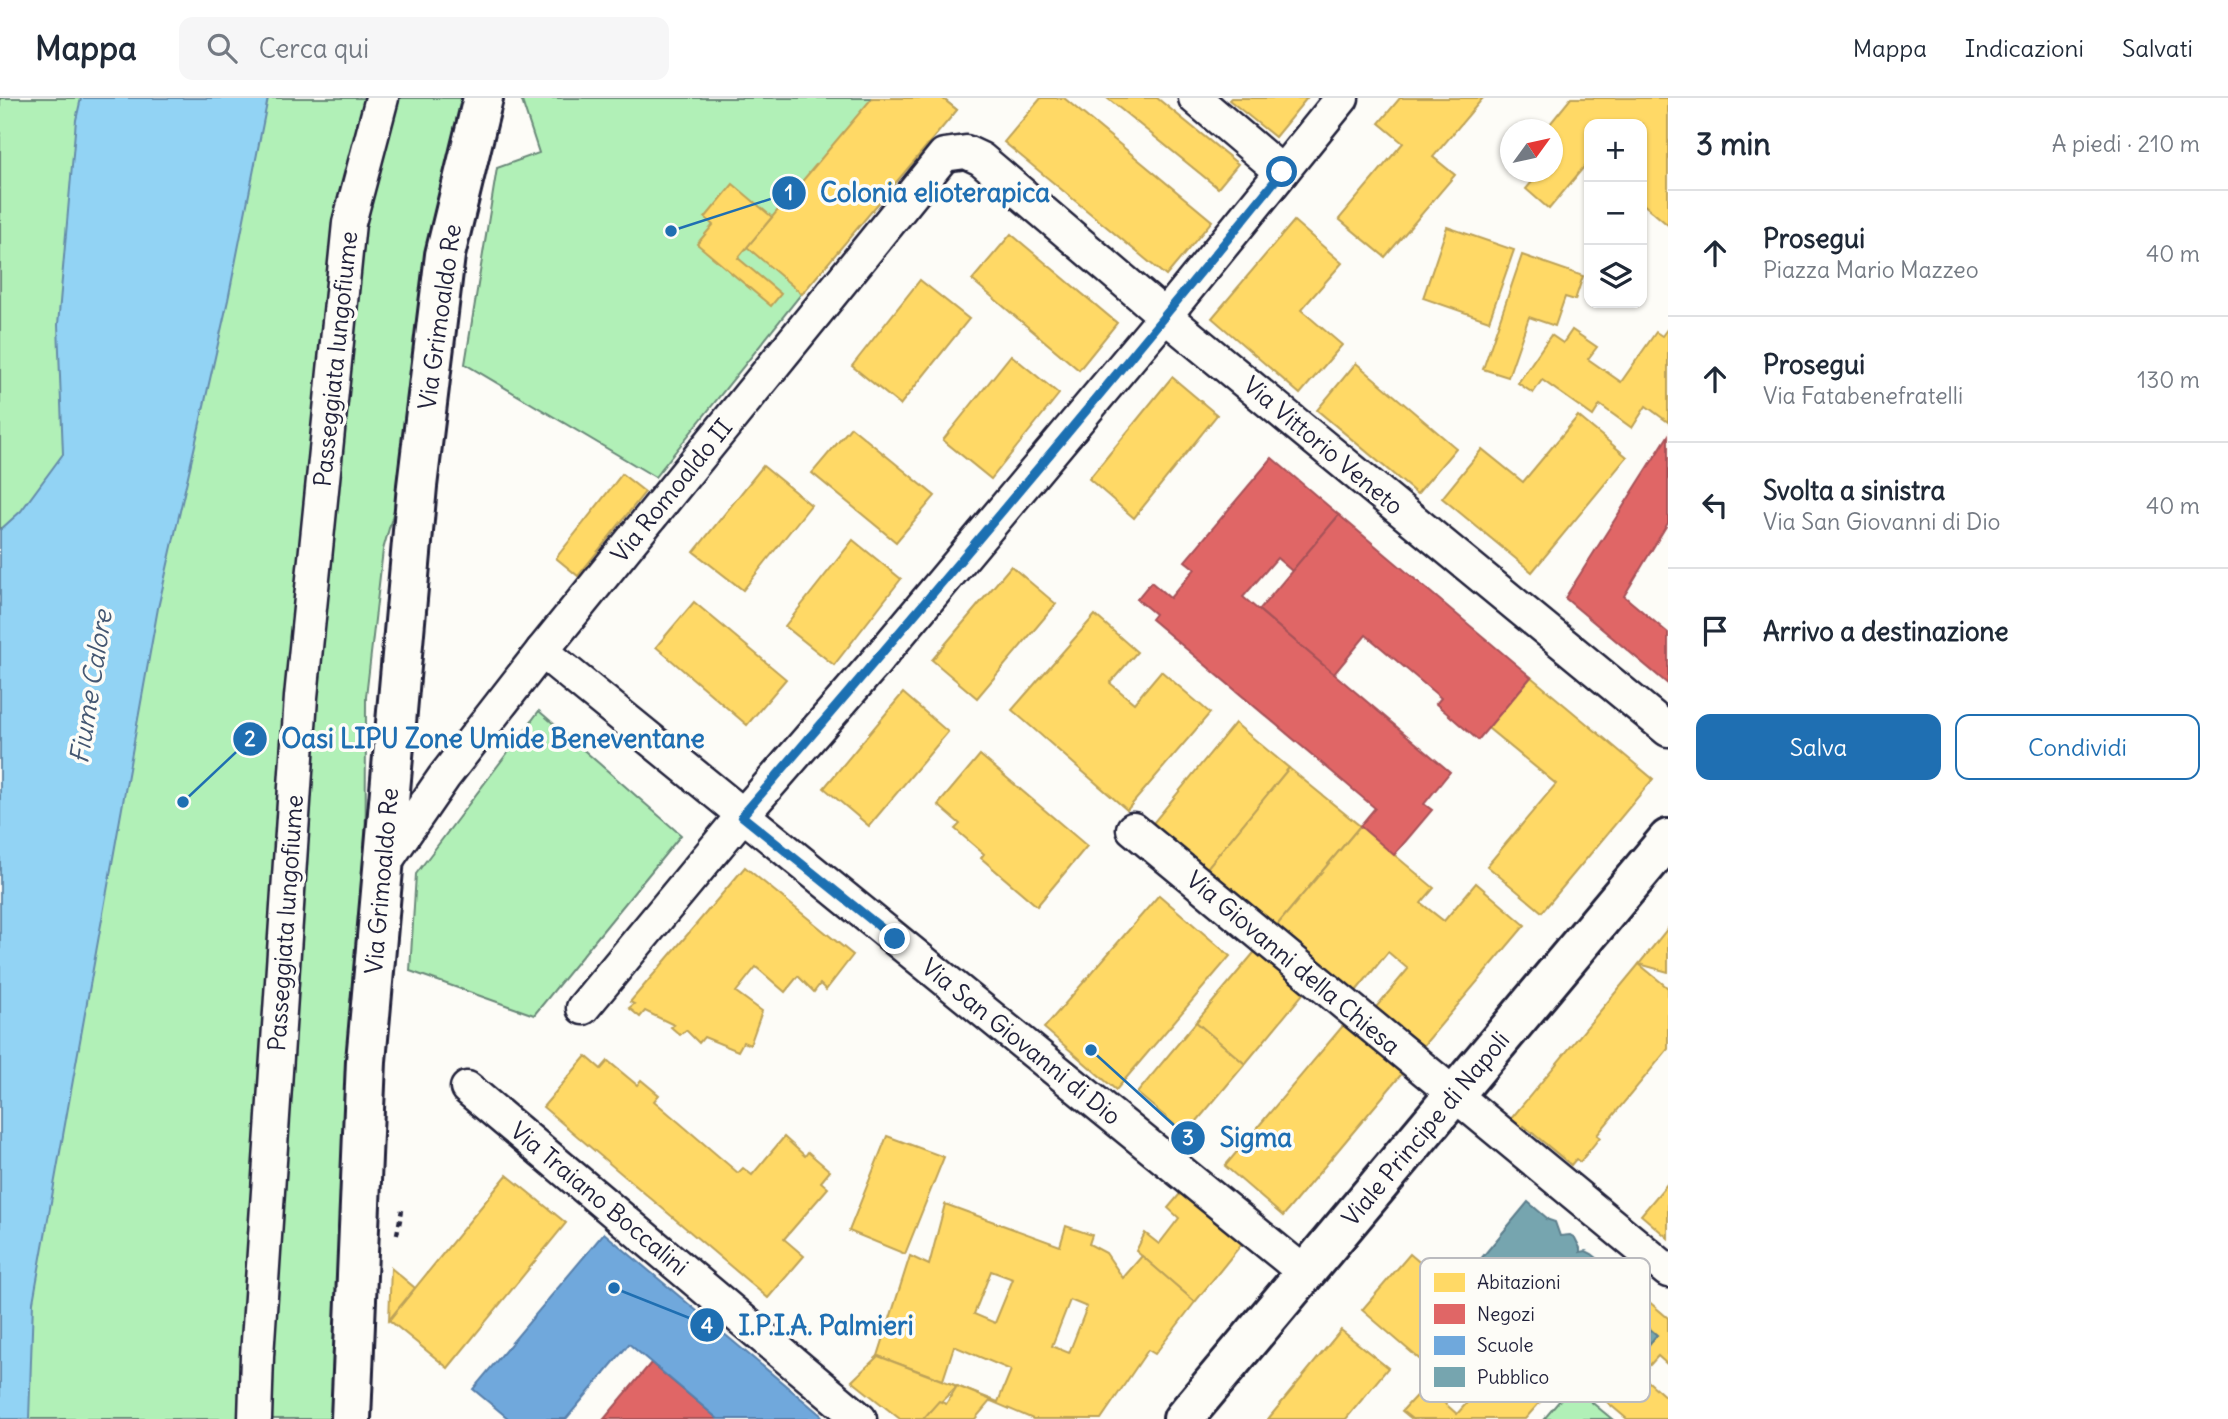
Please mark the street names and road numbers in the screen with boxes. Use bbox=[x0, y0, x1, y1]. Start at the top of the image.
street label: Via Grimoaldo Re bbox=[411, 222, 467, 411]
street label: Passeggiata lungofiume bbox=[307, 230, 363, 488]
street label: Via Vittorio Veneto bbox=[1238, 370, 1410, 521]
street label: Via Romoaldo II bbox=[604, 412, 738, 568]
street label: Via Grimoaldo Re bbox=[358, 787, 404, 975]
street label: Passeggiata lungofiume bbox=[261, 794, 309, 1052]
street label: Via Giovanni della Chiesa bbox=[1181, 864, 1407, 1060]
street label: Via San Giovanni di Dio bbox=[916, 952, 1127, 1131]
street label: Viale Principe di Napoli bbox=[1335, 1025, 1515, 1232]
street label: Via Traiano Boccalini bbox=[505, 1115, 695, 1281]

